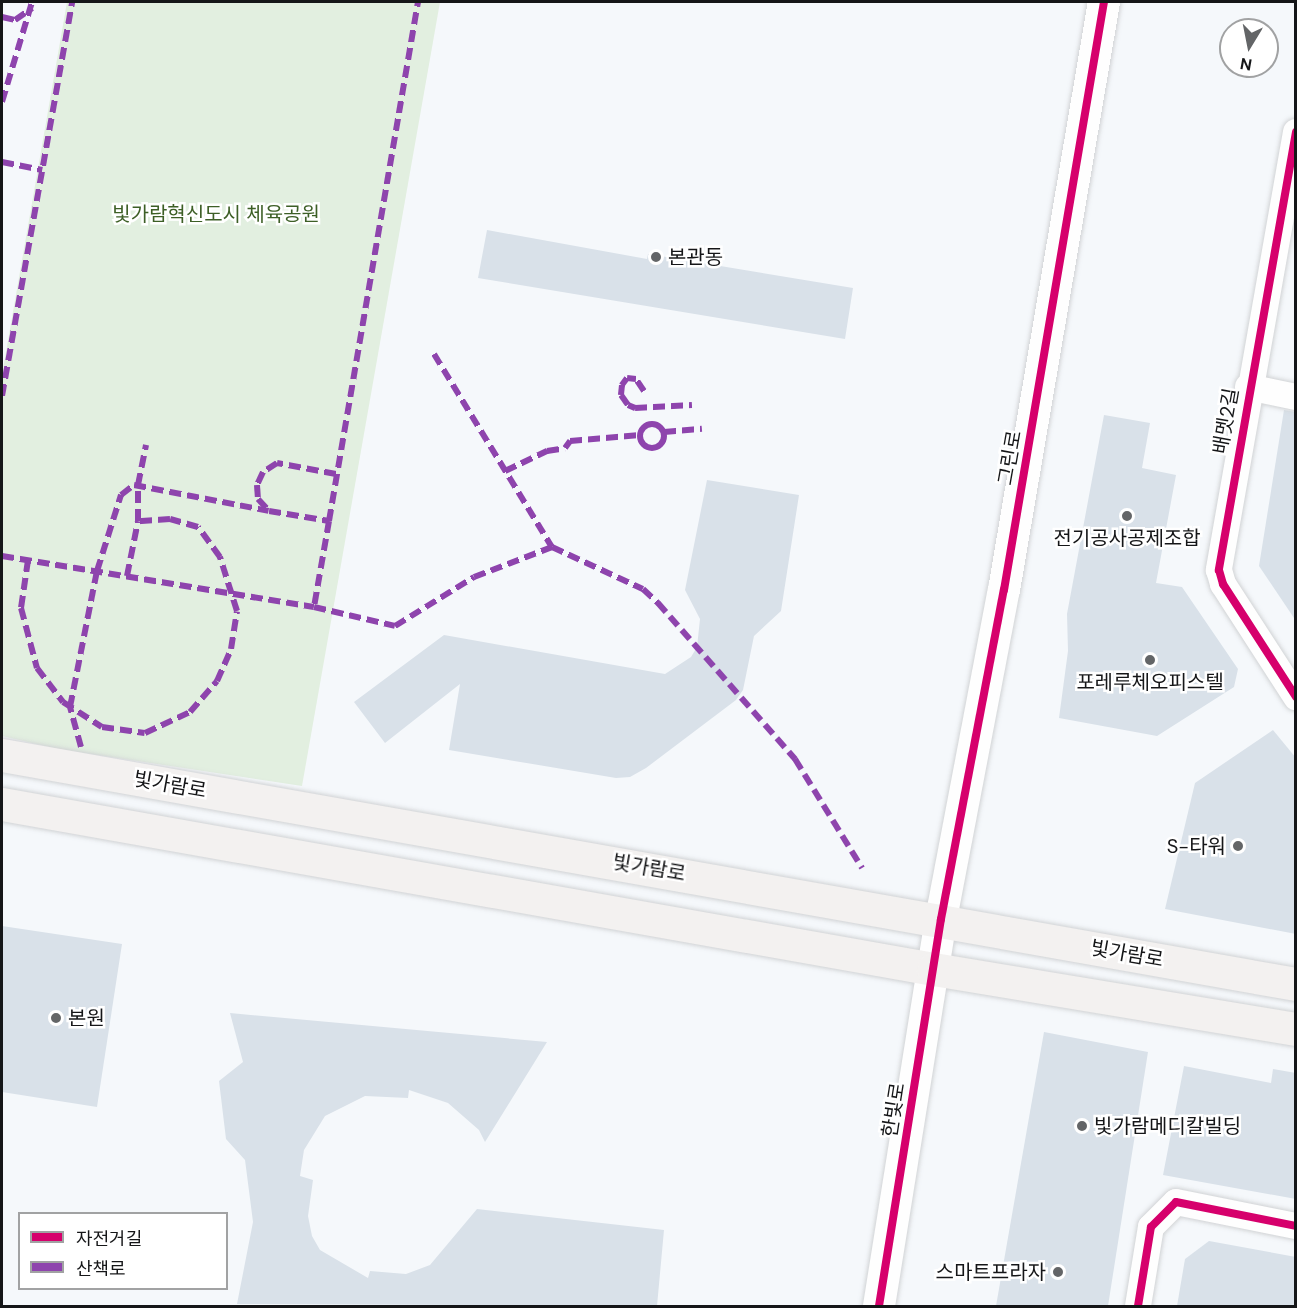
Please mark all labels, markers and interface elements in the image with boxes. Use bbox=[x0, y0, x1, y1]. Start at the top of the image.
north arrow bbox=[1219, 18, 1279, 78]
text: N bbox=[1239, 53, 1254, 76]
park label: 빛가람혁신도시 체육공원 bbox=[112, 202, 320, 226]
place label: 본관동 bbox=[668, 245, 723, 269]
marker: 본관동 bbox=[649, 250, 663, 264]
street label: 배멧2길 bbox=[1208, 386, 1244, 456]
street label: 그린로 bbox=[993, 429, 1027, 487]
marker: 전기공사공제조합 bbox=[1120, 509, 1134, 523]
place label: 전기공사공제조합 bbox=[1053, 526, 1201, 550]
marker: 포레루체오피스텔 bbox=[1143, 653, 1157, 667]
place label: 포레루체오피스텔 bbox=[1076, 670, 1224, 694]
street label: 빛가람로 bbox=[132, 767, 208, 803]
place label: S-타워 bbox=[1167, 834, 1226, 858]
marker: S-타워 bbox=[1231, 839, 1245, 853]
street label: 빛가람로 bbox=[611, 850, 687, 886]
street label: 빛가람로 bbox=[1089, 936, 1165, 972]
place label: 본원 bbox=[68, 1006, 105, 1030]
marker: 본원 bbox=[49, 1011, 63, 1025]
street label: 한빛로 bbox=[878, 1081, 910, 1139]
place label: 빛가람메디칼빌딩 bbox=[1094, 1114, 1241, 1138]
marker: 빛가람메디칼빌딩 bbox=[1075, 1119, 1089, 1133]
legend bbox=[18, 1212, 228, 1290]
text: 자전거길 bbox=[76, 1227, 142, 1251]
text: 산책로 bbox=[76, 1257, 126, 1281]
place label: 스마트프라자 bbox=[936, 1260, 1046, 1284]
marker: 스마트프라자 bbox=[1051, 1265, 1065, 1279]

